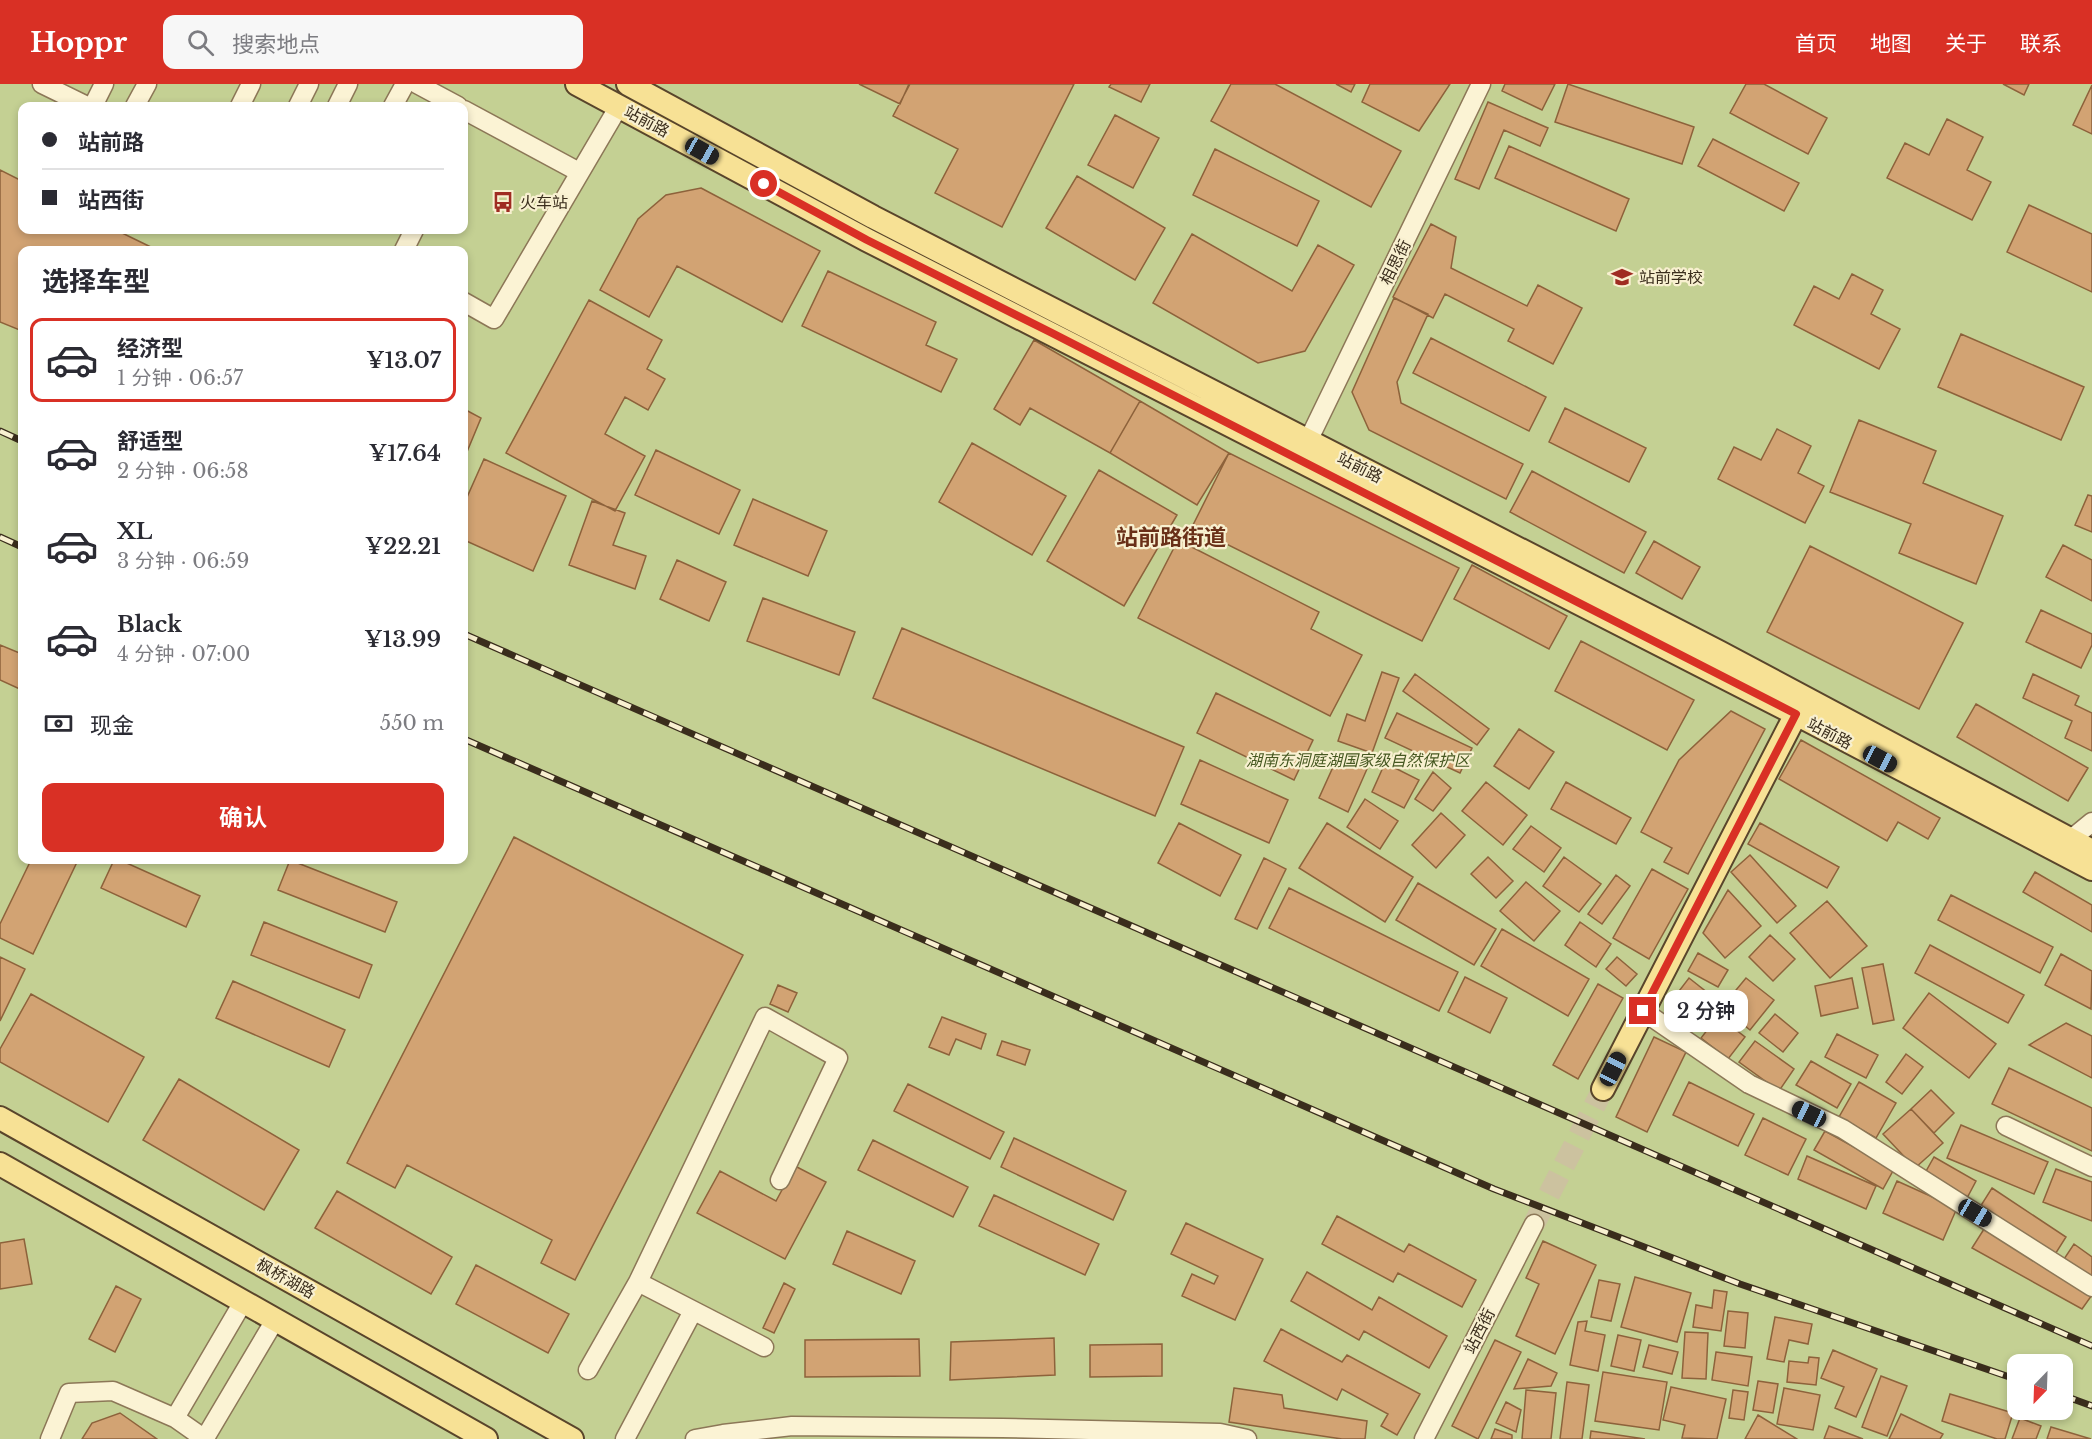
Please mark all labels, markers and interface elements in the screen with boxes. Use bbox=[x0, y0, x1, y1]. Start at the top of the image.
search box bbox=[163, 15, 583, 69]
text: Hoppr bbox=[30, 25, 127, 60]
icon: search bbox=[184, 26, 217, 59]
text: 搜索地点 bbox=[232, 31, 320, 58]
text: 首页 bbox=[1795, 31, 1837, 57]
text: 地图 bbox=[1870, 31, 1912, 57]
text: 关于 bbox=[1945, 31, 1987, 57]
text: 联系 bbox=[2020, 31, 2062, 57]
street label: 站前路 bbox=[621, 101, 673, 141]
text: 站前路 bbox=[78, 129, 144, 156]
car bbox=[682, 134, 722, 168]
route start bbox=[750, 170, 777, 197]
text: 站西街 bbox=[78, 187, 144, 214]
bus stop icon: 火车站 bbox=[491, 190, 515, 214]
place label: 火车站 bbox=[520, 192, 568, 212]
street label: 相思街 bbox=[1375, 236, 1415, 288]
text: 选择车型 bbox=[42, 265, 150, 298]
school or university icon: 站前学校 bbox=[1610, 265, 1634, 289]
place label: 站前学校 bbox=[1639, 267, 1703, 287]
icon: car bbox=[45, 333, 99, 387]
text: 经济型 bbox=[117, 335, 183, 362]
text: ¥13.07 bbox=[366, 347, 441, 374]
text: 1 分钟 · 06:57 bbox=[117, 366, 243, 390]
icon: car bbox=[45, 426, 99, 480]
text: 舒适型 bbox=[117, 428, 183, 455]
text: ¥17.64 bbox=[369, 440, 441, 467]
street label: 站前路 bbox=[1334, 447, 1386, 487]
text: 2 分钟 · 06:58 bbox=[117, 459, 249, 483]
text: XL bbox=[117, 518, 152, 545]
icon: car bbox=[45, 519, 99, 573]
district label: 站前路街道 bbox=[1116, 524, 1226, 551]
text: ¥22.21 bbox=[365, 533, 441, 560]
text: 3 分钟 · 06:59 bbox=[117, 549, 249, 573]
text: Black bbox=[117, 611, 182, 638]
icon: car bbox=[45, 612, 99, 666]
text: ¥13.99 bbox=[364, 626, 441, 653]
text: 4 分钟 · 07:00 bbox=[117, 642, 250, 666]
icon: cash bbox=[42, 707, 75, 740]
text: 550 m bbox=[380, 711, 444, 735]
text: 现金 bbox=[90, 712, 134, 739]
street label: 站前路 bbox=[1804, 713, 1856, 753]
car bbox=[1860, 743, 1900, 775]
park label: 湖南东洞庭湖国家级自然保护区 bbox=[1246, 750, 1472, 770]
button: 确认 bbox=[42, 783, 444, 852]
callout: 2 分钟 bbox=[1664, 990, 1748, 1032]
route end bbox=[1629, 997, 1656, 1024]
text: 2 分钟 bbox=[1677, 999, 1735, 1023]
car bbox=[1597, 1049, 1629, 1089]
car bbox=[1789, 1098, 1829, 1130]
car bbox=[1955, 1196, 1995, 1230]
street label: 枫桥湖路 bbox=[253, 1254, 319, 1302]
street label: 站西街 bbox=[1459, 1305, 1499, 1357]
north arrow bbox=[2007, 1354, 2073, 1420]
map controls bbox=[2007, 1354, 2073, 1420]

